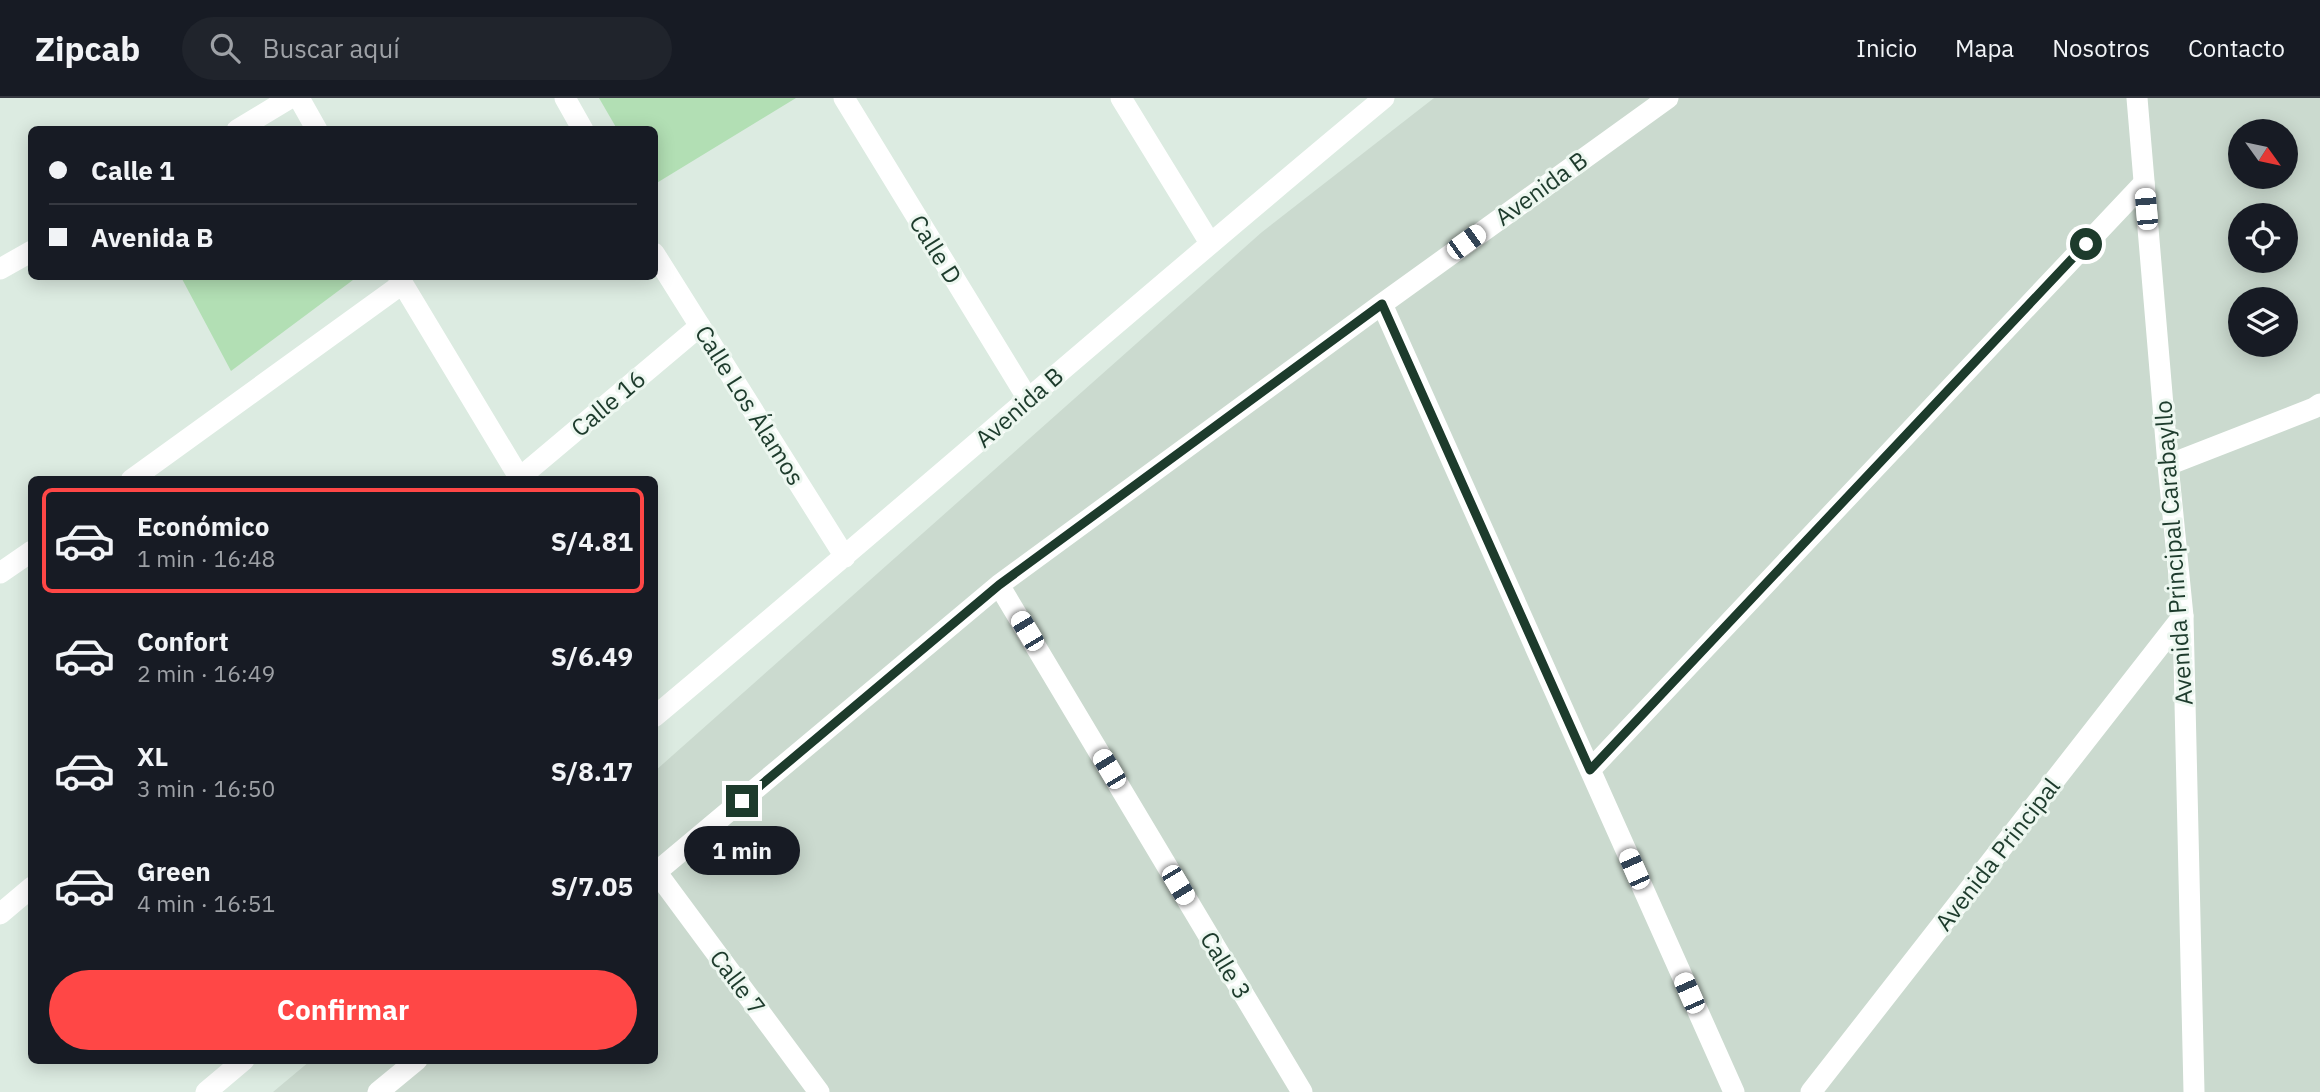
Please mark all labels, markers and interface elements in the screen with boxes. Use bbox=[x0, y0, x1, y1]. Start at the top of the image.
search box bbox=[182, 17, 672, 80]
text: Zipcab bbox=[35, 27, 140, 70]
icon: search bbox=[206, 29, 244, 67]
text: Buscar aquí bbox=[262, 31, 400, 65]
text: Inicio bbox=[1856, 32, 1917, 64]
text: Mapa bbox=[1955, 32, 2014, 64]
text: Nosotros bbox=[2052, 32, 2150, 64]
text: Contacto bbox=[2188, 32, 2285, 64]
north arrow bbox=[2228, 119, 2298, 189]
map controls bbox=[2228, 119, 2298, 357]
street label: Avenida B bbox=[1488, 143, 1594, 233]
text: Calle 1 bbox=[91, 153, 175, 187]
car bbox=[2134, 187, 2159, 231]
button: locate bbox=[2228, 203, 2298, 273]
street label: Calle D bbox=[902, 208, 970, 290]
text: Avenida B bbox=[91, 220, 213, 254]
car bbox=[1443, 221, 1490, 263]
route start bbox=[2070, 228, 2102, 260]
button: layers bbox=[2228, 287, 2298, 357]
street label: Calle Los Álamos bbox=[688, 319, 812, 491]
street label: Avenida B bbox=[968, 360, 1070, 454]
street label: Calle 16 bbox=[564, 362, 652, 444]
street label: Avenida Principal Carabayllo bbox=[2146, 399, 2200, 707]
icon: car bbox=[53, 509, 116, 572]
text: Económico bbox=[137, 509, 269, 543]
text: S/4.81 bbox=[551, 524, 633, 558]
text: 1 min · 16:48 bbox=[137, 543, 275, 573]
car bbox=[1008, 608, 1047, 654]
icon: car bbox=[53, 624, 116, 687]
text: Confort bbox=[137, 624, 229, 658]
text: S/6.49 bbox=[551, 639, 633, 673]
text: 2 min · 16:49 bbox=[137, 658, 275, 688]
icon: car bbox=[53, 739, 116, 802]
text: XL bbox=[137, 739, 168, 773]
car bbox=[1090, 746, 1129, 792]
text: S/8.17 bbox=[551, 754, 633, 788]
street label: Avenida Principal bbox=[1927, 771, 2067, 937]
text: 3 min · 16:50 bbox=[137, 773, 275, 803]
route end bbox=[726, 785, 758, 817]
callout: 1 min bbox=[684, 826, 800, 874]
text: 1 min bbox=[712, 835, 772, 865]
car bbox=[1616, 846, 1653, 892]
icon: car bbox=[53, 854, 116, 917]
text: Green bbox=[137, 854, 211, 888]
car bbox=[1159, 862, 1198, 908]
text: S/7.05 bbox=[551, 869, 633, 903]
text: 4 min · 16:51 bbox=[137, 888, 275, 918]
street label: Calle 3 bbox=[1193, 925, 1259, 1005]
street label: Calle 7 bbox=[703, 943, 773, 1021]
button: Confirmar bbox=[49, 970, 637, 1050]
car bbox=[1671, 970, 1708, 1016]

